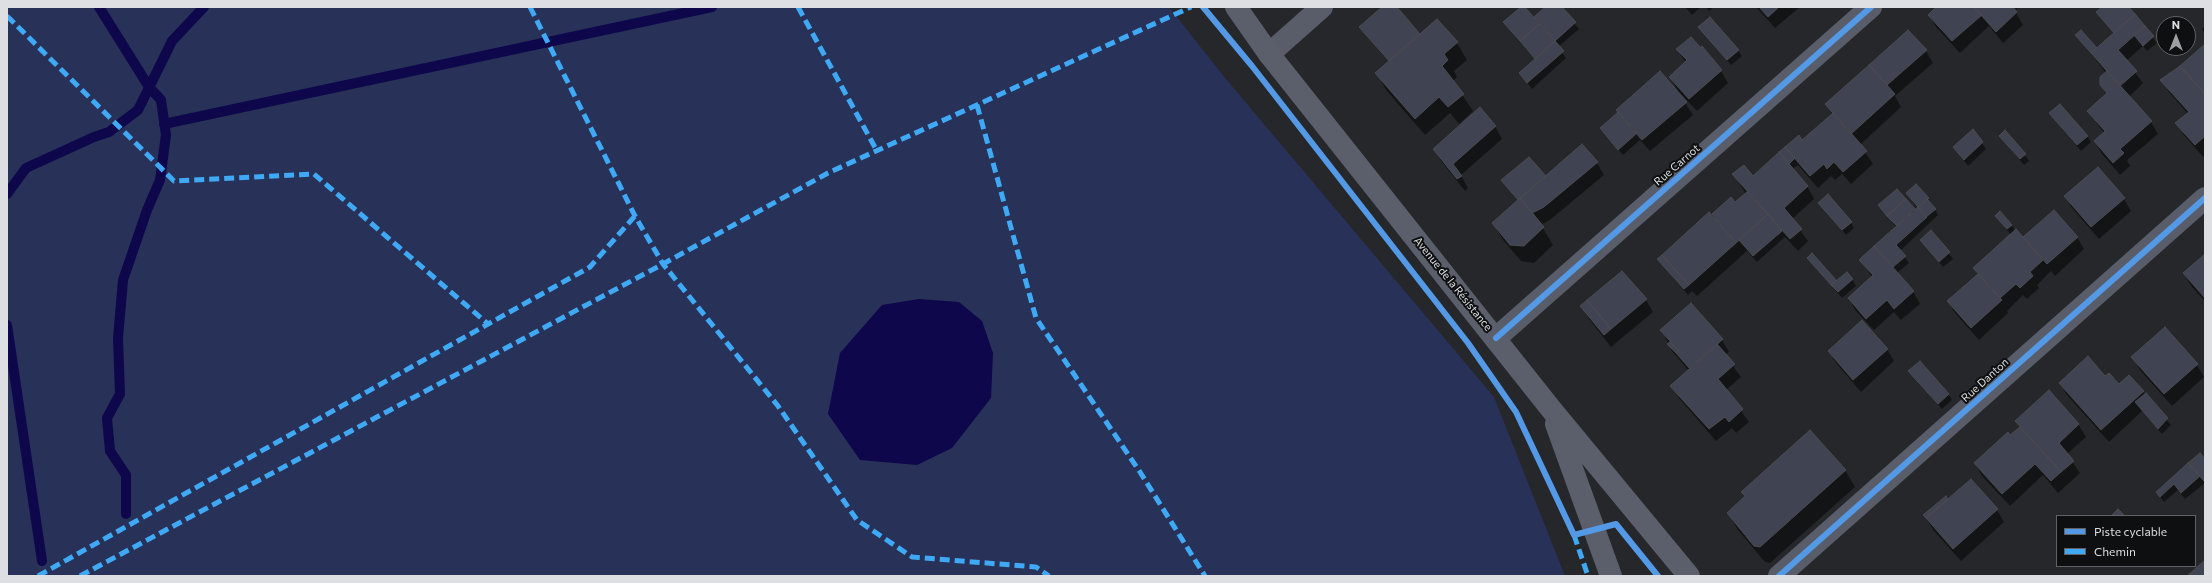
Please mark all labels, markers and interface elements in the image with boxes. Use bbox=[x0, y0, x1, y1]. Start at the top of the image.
north arrow bbox=[2156, 16, 2196, 56]
text: N bbox=[2172, 18, 2180, 31]
street label: Rue Carnot bbox=[1651, 142, 1703, 188]
street label: Avenue de la Résistance bbox=[1411, 234, 1495, 334]
street label: Rue Danton bbox=[1959, 355, 2011, 405]
legend bbox=[2056, 515, 2196, 567]
text: Piste cyclable bbox=[2094, 524, 2167, 538]
text: Chemin bbox=[2094, 544, 2136, 558]

